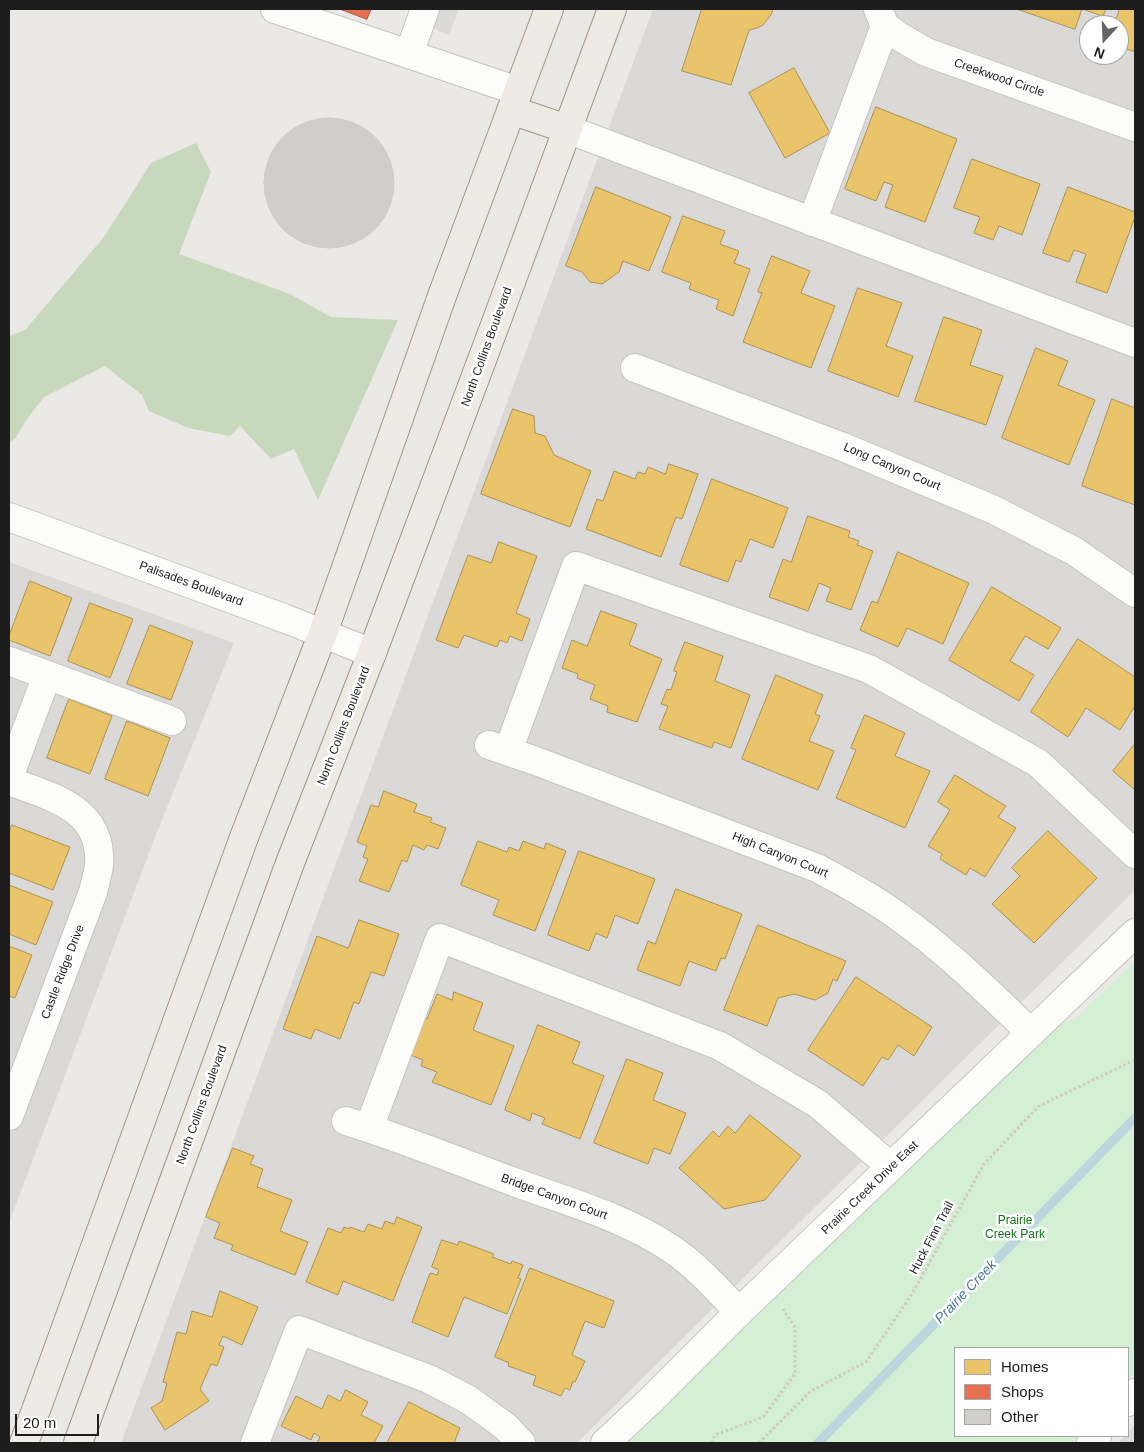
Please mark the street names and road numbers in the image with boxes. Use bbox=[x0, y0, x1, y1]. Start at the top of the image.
street label: Creekwood Circle bbox=[952, 56, 1046, 100]
street label: North Collins Boulevard bbox=[459, 285, 515, 409]
street label: Long Canyon Court bbox=[841, 440, 943, 494]
street label: Palisades Boulevard bbox=[137, 559, 245, 609]
street label: North Collins Boulevard bbox=[315, 665, 373, 787]
street label: High Canyon Court bbox=[730, 829, 830, 881]
street label: Castle Ridge Drive bbox=[38, 923, 88, 1021]
street label: North Collins Boulevard bbox=[174, 1043, 230, 1167]
street label: Prairie Creek Drive East bbox=[819, 1138, 921, 1238]
street label: Bridge Canyon Court bbox=[499, 1171, 609, 1223]
street label: Huck Finn Trail bbox=[907, 1199, 957, 1277]

